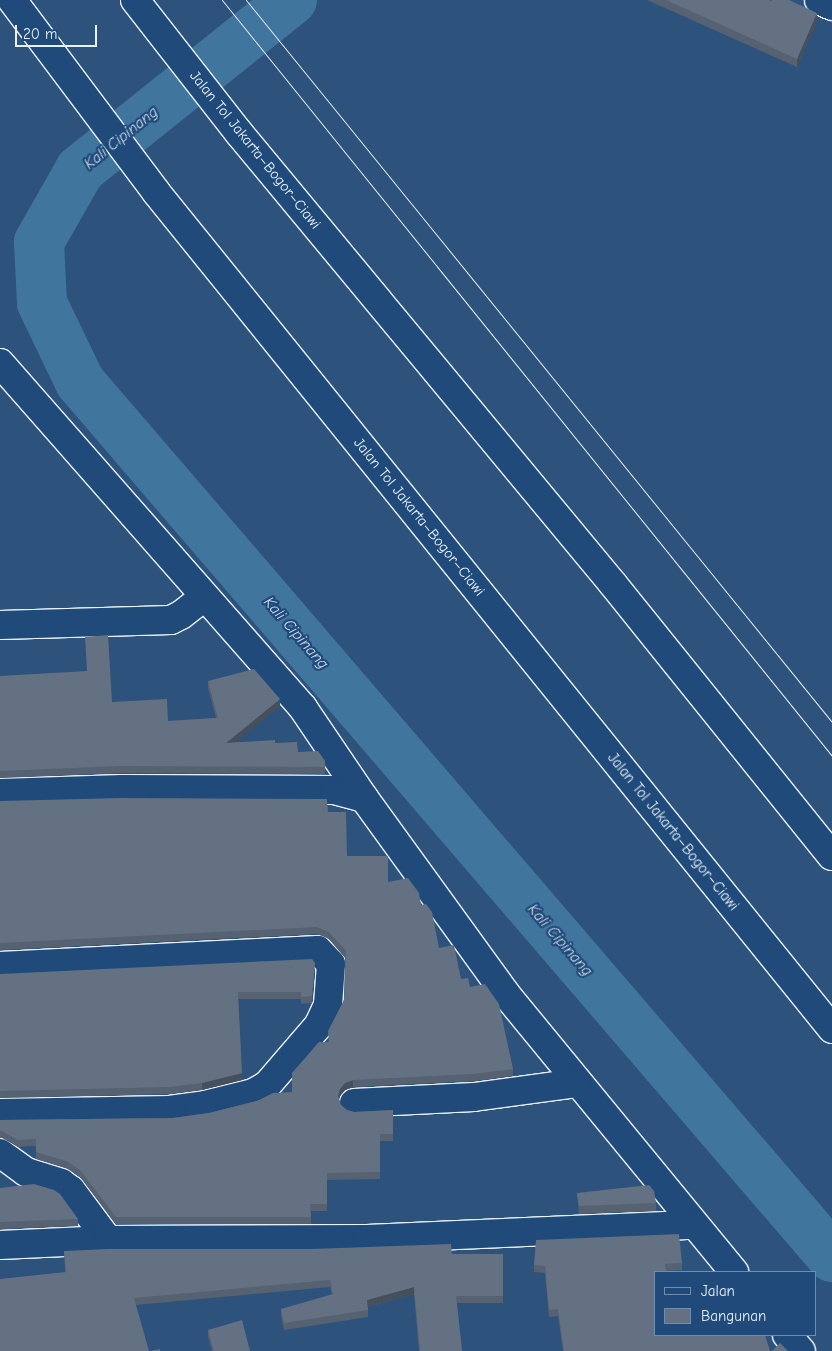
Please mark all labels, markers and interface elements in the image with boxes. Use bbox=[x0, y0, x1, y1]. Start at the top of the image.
scale bar bbox=[18, 15, 100, 47]
text: 20 m bbox=[23, 25, 57, 43]
street label: Jalan Tol Jakarta–Bogor–Ciawi bbox=[186, 67, 324, 233]
water label: Kali Cipinang bbox=[80, 102, 162, 174]
street label: Jalan Tol Jakarta–Bogor–Ciawi bbox=[350, 434, 488, 600]
water label: Kali Cipinang bbox=[259, 593, 333, 673]
street label: Jalan Tol Jakarta–Bogor–Ciawi bbox=[604, 749, 742, 915]
water label: Kali Cipinang bbox=[523, 900, 597, 980]
legend bbox=[654, 1271, 817, 1336]
text: Jalan bbox=[701, 1282, 735, 1300]
text: Bangunan bbox=[701, 1307, 766, 1325]

